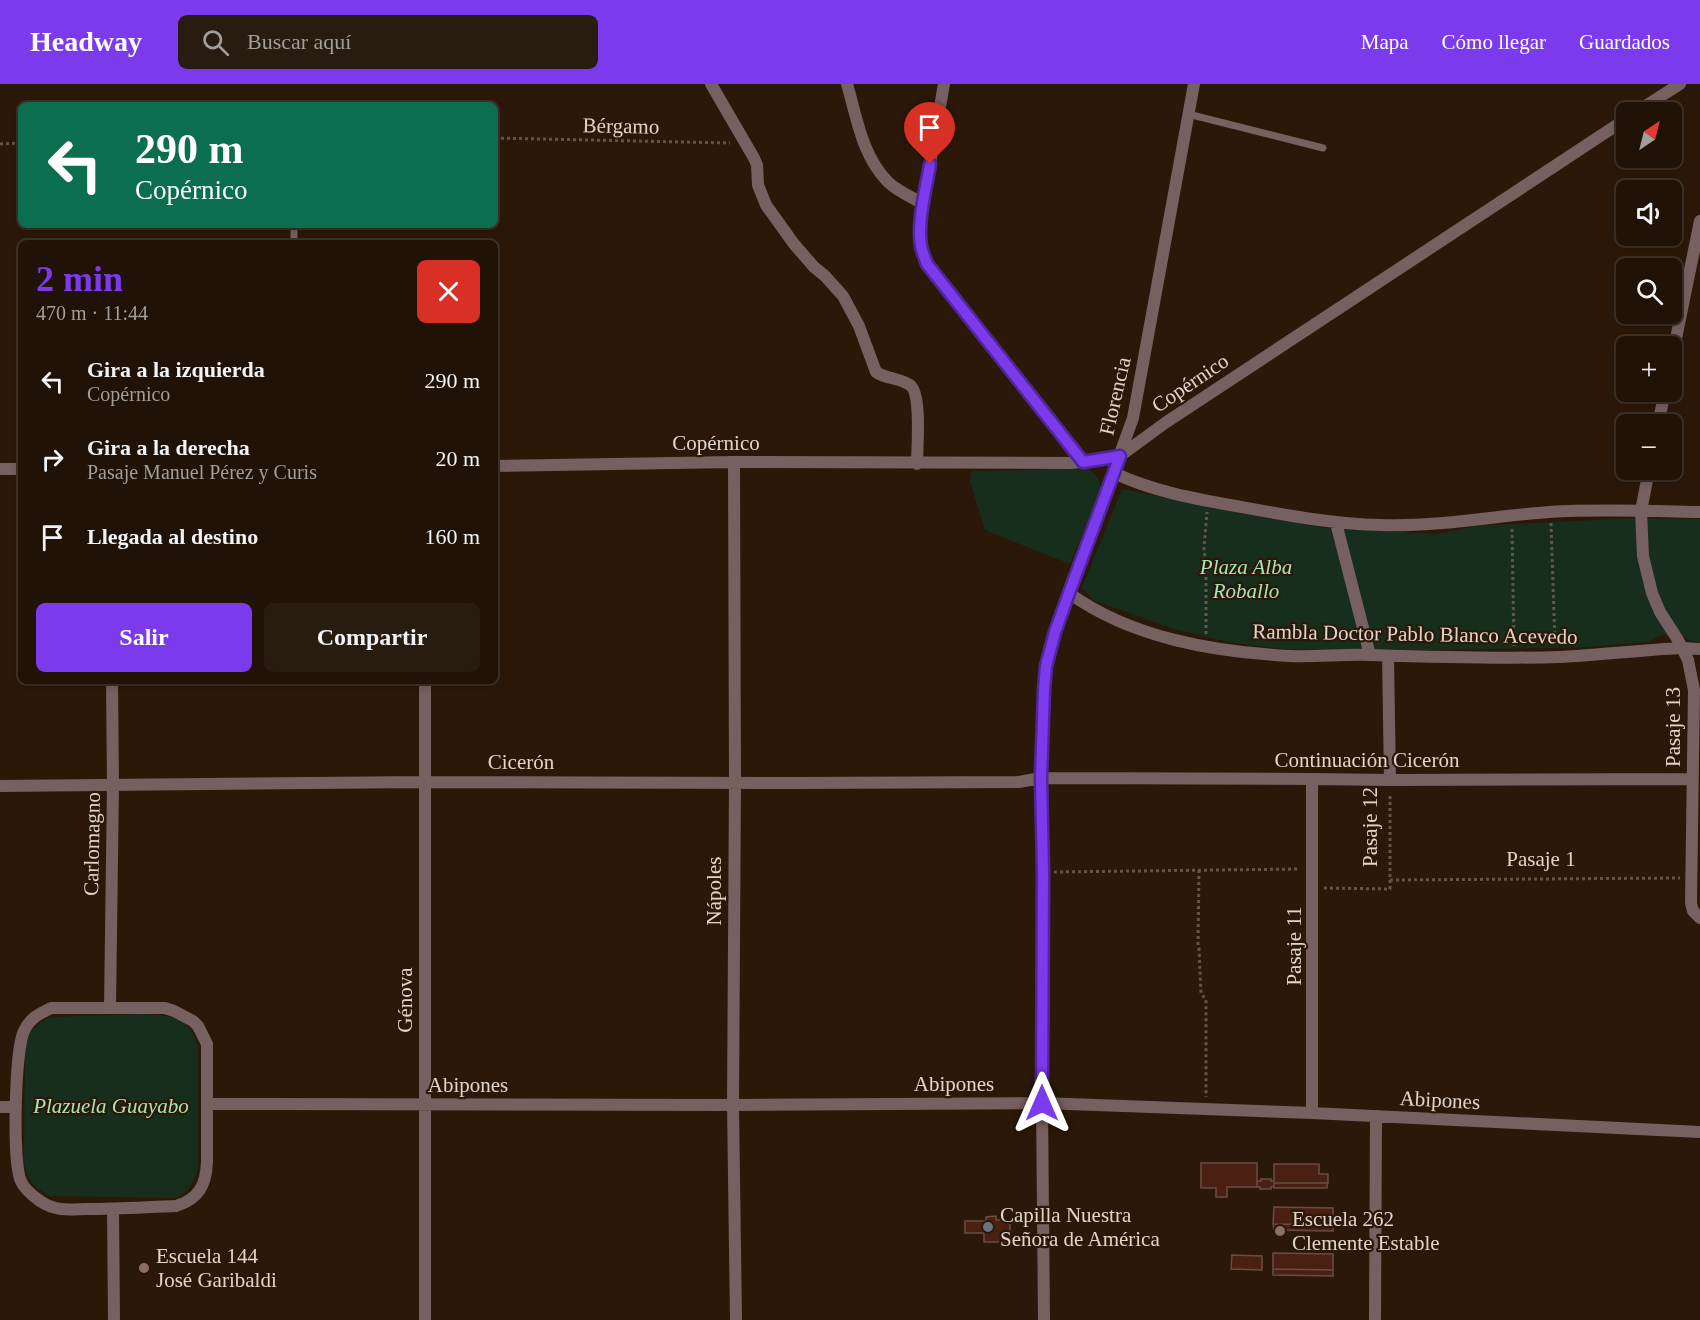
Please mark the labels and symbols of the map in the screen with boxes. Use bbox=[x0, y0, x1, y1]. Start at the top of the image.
pin bbox=[904, 102, 955, 164]
north arrow bbox=[1616, 102, 1682, 168]
street label: Bérgamo bbox=[582, 113, 660, 139]
street label: Copérnico bbox=[1147, 349, 1233, 417]
street label: Florencia bbox=[1094, 354, 1136, 437]
street label: Copérnico bbox=[672, 431, 760, 455]
park label: Plaza Alba Roballo bbox=[1199, 555, 1292, 603]
street label: Rambla Doctor Pablo Blanco Acevedo bbox=[1252, 619, 1578, 649]
street label: Pasaje 13 bbox=[1661, 687, 1685, 767]
street label: Continuación Cicerón bbox=[1275, 748, 1460, 772]
street label: Cicerón bbox=[488, 750, 555, 774]
street label: Pasaje 12 bbox=[1358, 787, 1382, 867]
street label: Carlomagno bbox=[79, 792, 105, 896]
street label: Pasaje 1 bbox=[1506, 847, 1576, 871]
street label: Nápoles bbox=[702, 857, 726, 925]
street label: Pasaje 11 bbox=[1282, 906, 1306, 986]
street label: Génova bbox=[393, 967, 417, 1033]
position arrow bbox=[1010, 1071, 1074, 1135]
street label: Abipones bbox=[914, 1072, 994, 1096]
street label: Abipones bbox=[428, 1073, 508, 1097]
street label: Abipones bbox=[1399, 1086, 1481, 1114]
park label: Plazuela Guayabo bbox=[32, 1094, 189, 1118]
place label: Capilla Nuestra Señora de América bbox=[1000, 1203, 1160, 1251]
place label: Escuela 262 Clemente Estable bbox=[1292, 1207, 1440, 1255]
marker: Capilla Nuestra Señora de América bbox=[981, 1220, 995, 1234]
marker: Escuela 262 Clemente Estable bbox=[1273, 1224, 1287, 1238]
place label: Escuela 144 José Garibaldi bbox=[156, 1244, 277, 1292]
marker: Escuela 144 José Garibaldi bbox=[137, 1261, 151, 1275]

